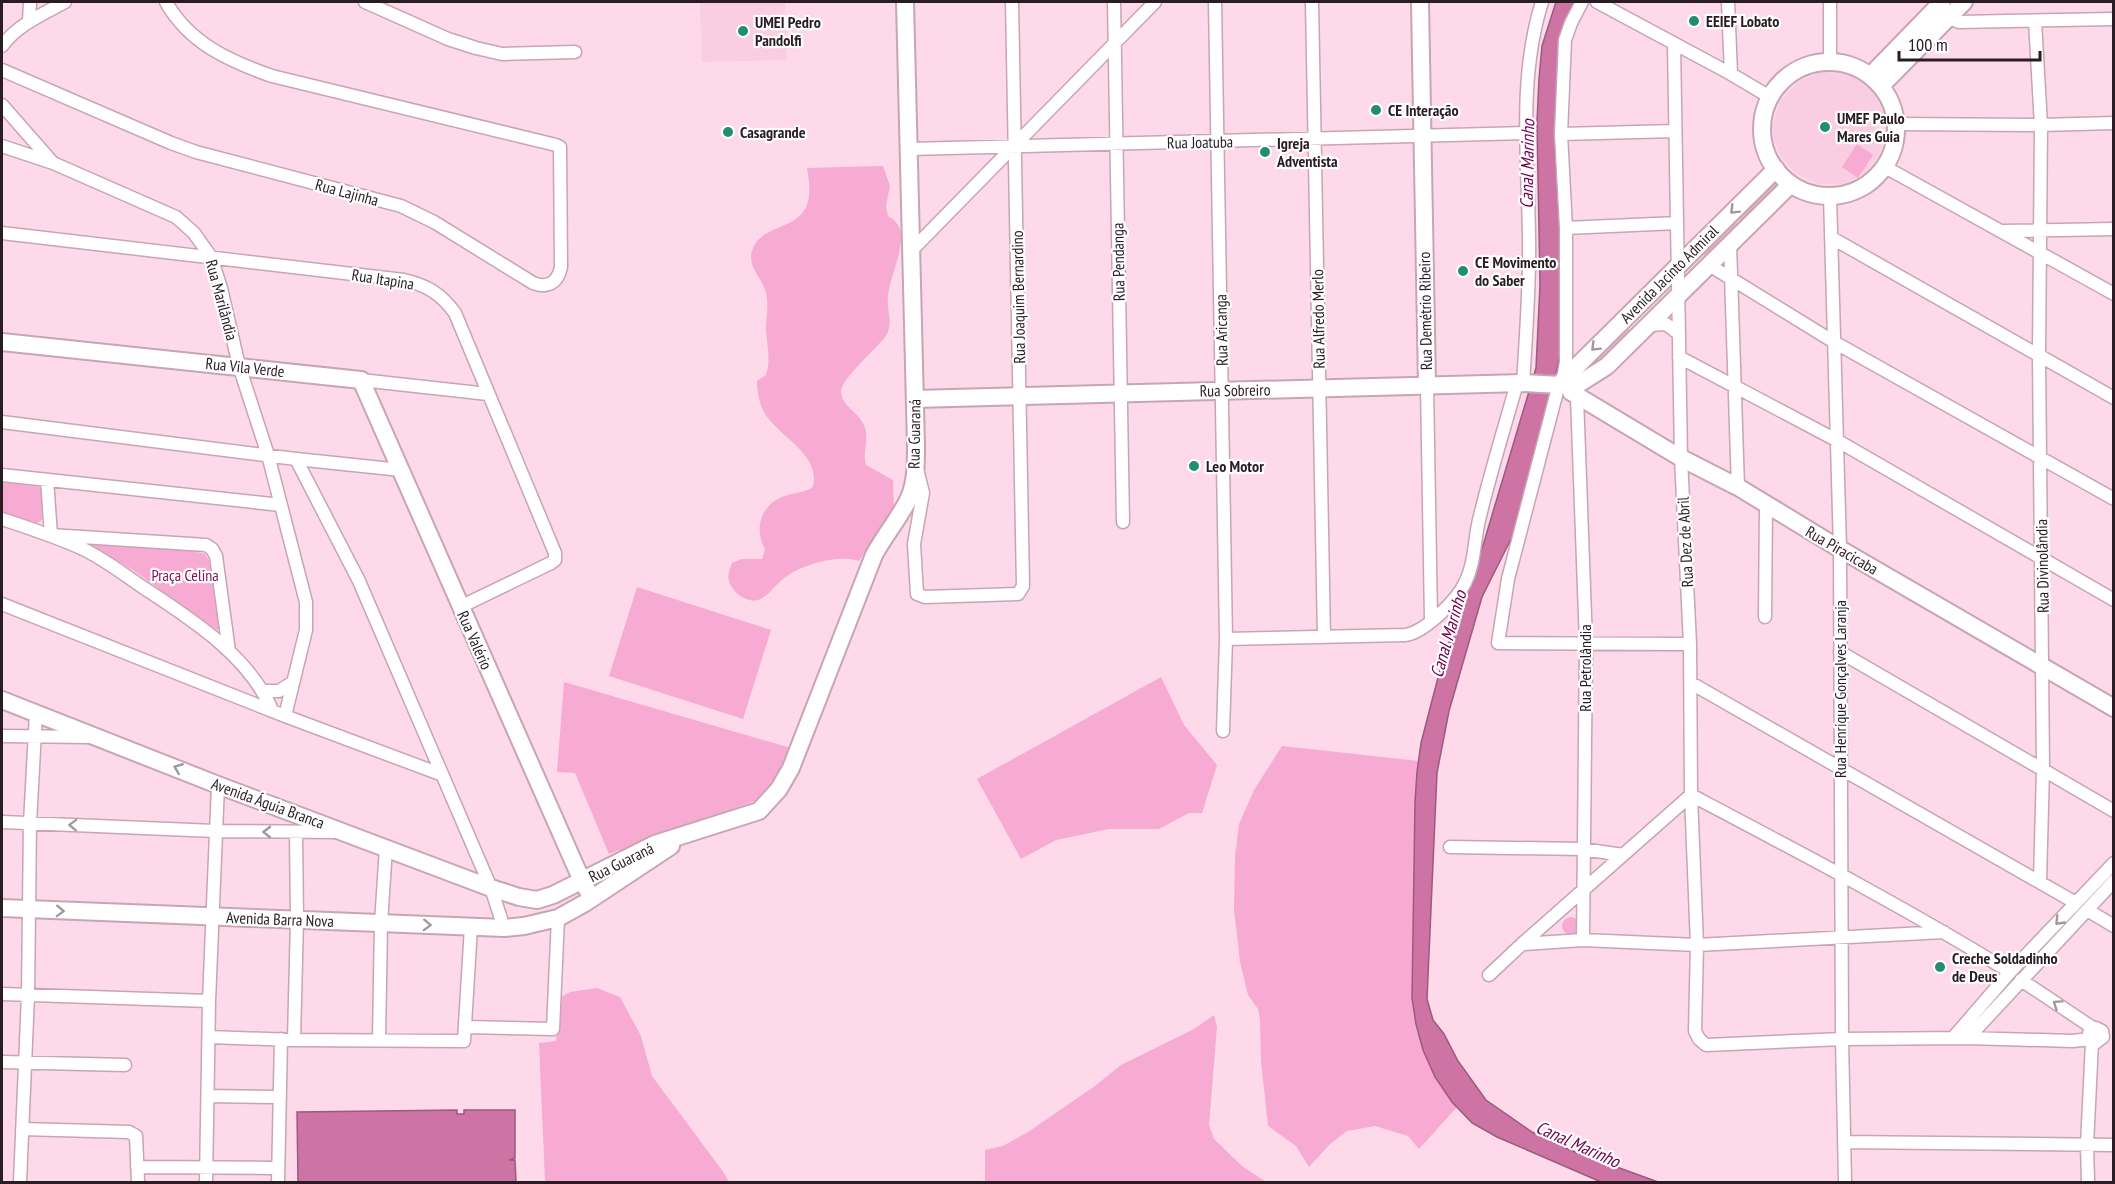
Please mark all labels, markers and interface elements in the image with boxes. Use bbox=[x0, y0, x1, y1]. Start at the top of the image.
place label: EEIEF Lobato bbox=[1706, 11, 1779, 31]
place label: UMEI Pedro Pandolfi bbox=[755, 12, 821, 50]
marker: EEIEF Lobato bbox=[1687, 14, 1701, 28]
marker: UMEI Pedro Pandolfi bbox=[736, 24, 750, 38]
scale bar bbox=[1899, 24, 2040, 62]
text: 100 m bbox=[1908, 33, 1948, 56]
place label: CE Interação bbox=[1388, 100, 1459, 120]
marker: CE Interação bbox=[1369, 103, 1383, 117]
place label: UMEF Paulo Mares Guia bbox=[1837, 108, 1905, 146]
water label: Canal Marinho bbox=[1515, 118, 1539, 209]
marker: UMEF Paulo Mares Guia bbox=[1818, 120, 1832, 134]
place label: Casagrande bbox=[740, 122, 806, 142]
marker: Casagrande bbox=[721, 125, 735, 139]
street label: Rua Joatuba bbox=[1167, 131, 1233, 153]
place label: Igreja Adventista bbox=[1276, 133, 1338, 171]
marker: Igreja Adventista bbox=[1258, 145, 1272, 159]
street label: Rua Lajinha bbox=[313, 174, 381, 210]
one-way arrow bbox=[1731, 202, 1742, 213]
street label: Avenida Jacinto Admiral bbox=[1616, 221, 1722, 327]
street label: Rua Pendanga bbox=[1107, 223, 1129, 301]
street label: Rua Joaquim Bernardino bbox=[1007, 230, 1029, 364]
street label: Rua Demétrio Ribeiro bbox=[1414, 252, 1436, 370]
place label: CE Movimento do Saber bbox=[1475, 252, 1556, 290]
street label: Rua Marilândia bbox=[202, 257, 242, 343]
street label: Rua Itapina bbox=[350, 264, 416, 294]
marker: CE Movimento do Saber bbox=[1456, 264, 1470, 278]
street label: Rua Alfredo Merlo bbox=[1307, 269, 1329, 369]
street label: Rua Aricanga bbox=[1210, 294, 1232, 366]
one-way arrow bbox=[1592, 339, 1603, 350]
street label: Rua Vila Verde bbox=[205, 353, 285, 381]
street label: Rua Sobreiro bbox=[1199, 379, 1271, 401]
street label: Rua Guaraná bbox=[903, 399, 925, 469]
place label: Leo Motor bbox=[1206, 456, 1264, 476]
marker: Leo Motor bbox=[1187, 459, 1201, 473]
street label: Rua Dez de Abril bbox=[1673, 496, 1697, 588]
street label: Rua Divinolândia bbox=[2031, 519, 2053, 613]
street label: Rua Piracicaba bbox=[1802, 521, 1882, 579]
park label: Praça Celina bbox=[151, 565, 219, 585]
water label: Canal Marinho bbox=[1425, 587, 1472, 680]
street label: Rua Henrique Gonçalves Laranja bbox=[1830, 600, 1850, 778]
street label: Rua Valério bbox=[453, 607, 497, 673]
street label: Rua Petrolândia bbox=[1575, 624, 1595, 712]
one-way arrow bbox=[173, 763, 184, 775]
street label: Avenida Águia Branca bbox=[209, 773, 327, 833]
one-way arrow bbox=[68, 819, 77, 832]
one-way arrow bbox=[263, 826, 272, 839]
street label: Rua Guaraná bbox=[585, 838, 657, 886]
one-way arrow bbox=[55, 905, 64, 917]
street label: Avenida Barra Nova bbox=[226, 907, 334, 931]
one-way arrow bbox=[2055, 915, 2066, 925]
one-way arrow bbox=[422, 919, 431, 932]
place label: Creche Soldadinho de Deus bbox=[1952, 948, 2058, 986]
marker: Creche Soldadinho de Deus bbox=[1933, 960, 1947, 974]
one-way arrow bbox=[2053, 1000, 2064, 1011]
water label: Canal Marinho bbox=[1532, 1115, 1625, 1173]

